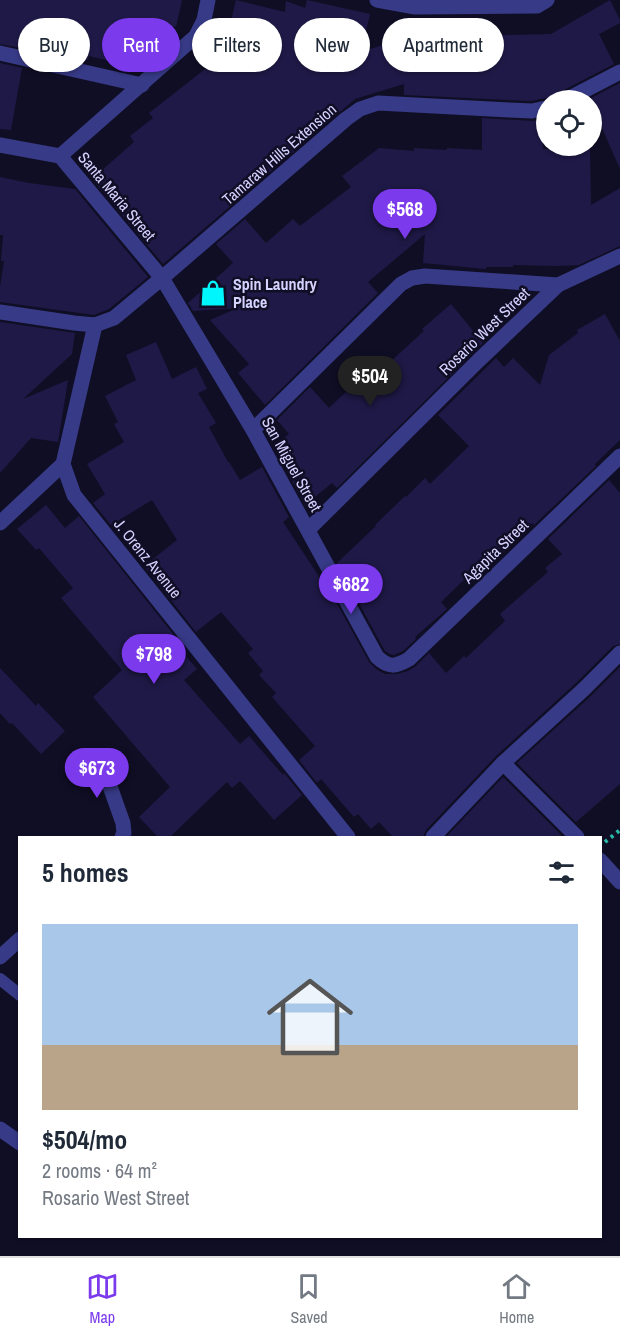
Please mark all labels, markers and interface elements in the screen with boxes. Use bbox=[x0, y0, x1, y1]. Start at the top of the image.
chip: Buy bbox=[18, 18, 90, 72]
chip: Rent bbox=[102, 18, 180, 72]
chip: Filters bbox=[192, 18, 282, 72]
chip: New bbox=[294, 18, 370, 72]
chip: Apartment bbox=[382, 18, 504, 72]
map controls bbox=[536, 90, 602, 156]
button: locate bbox=[536, 90, 602, 156]
street label: Tamaraw Hills Extension bbox=[217, 98, 341, 210]
street label: Santa Maria Street bbox=[73, 147, 161, 246]
pin: $568 bbox=[369, 189, 441, 240]
text: $568 bbox=[387, 195, 423, 222]
place label: Spin Laundry Place bbox=[233, 273, 318, 313]
shop icon: Spin Laundry Place bbox=[198, 278, 228, 308]
street label: Rosario West Street bbox=[434, 282, 534, 380]
pin: $504 bbox=[334, 356, 406, 407]
text: $504 bbox=[352, 362, 388, 389]
street label: San Miguel Street bbox=[257, 413, 327, 516]
street label: J. Orenz Avenue bbox=[109, 513, 187, 603]
street label: Agapita Street bbox=[456, 514, 533, 589]
pin: $682 bbox=[315, 564, 387, 615]
text: $682 bbox=[333, 570, 369, 597]
pin: $798 bbox=[118, 634, 190, 685]
text: $798 bbox=[136, 640, 172, 667]
pin: $673 bbox=[61, 748, 133, 799]
text: $673 bbox=[79, 754, 115, 781]
text: 5 homes bbox=[42, 855, 129, 890]
icon: filters bbox=[545, 856, 578, 889]
icon: home bbox=[256, 963, 364, 1071]
text: $504/mo bbox=[42, 1122, 127, 1157]
text: 2 rooms · 64 m² bbox=[42, 1157, 157, 1184]
text: Rosario West Street bbox=[42, 1184, 189, 1211]
tab: Map bbox=[86, 1270, 119, 1328]
tab: Saved bbox=[290, 1270, 328, 1328]
tab: Home bbox=[499, 1270, 534, 1328]

